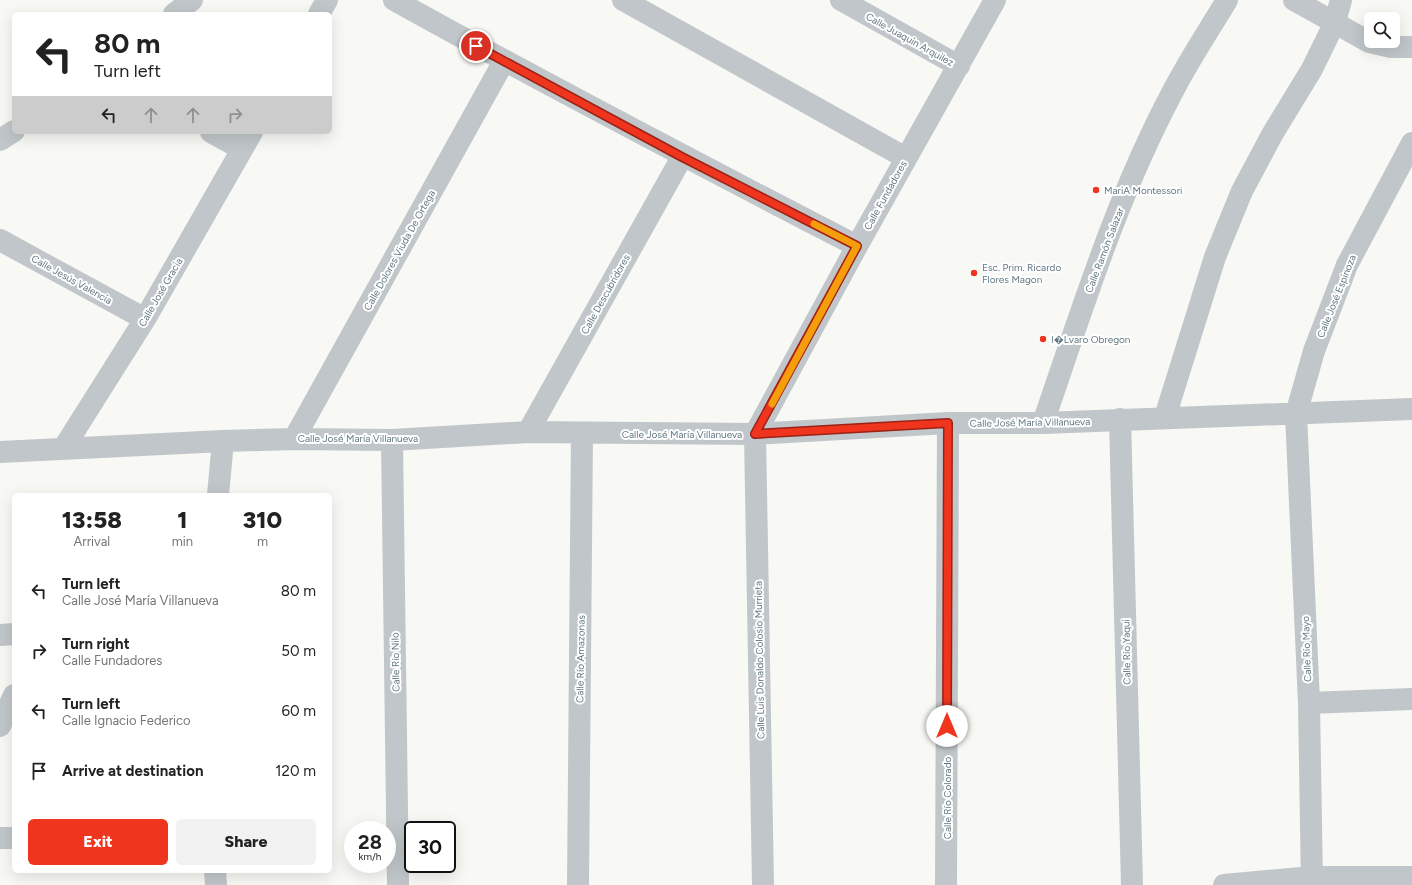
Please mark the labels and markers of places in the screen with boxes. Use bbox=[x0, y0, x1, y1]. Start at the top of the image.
pin bbox=[459, 29, 493, 63]
place label: MariA Montessori bbox=[1104, 184, 1182, 197]
marker: MariA Montessori bbox=[1091, 185, 1101, 195]
place label: Esc. Prim. Ricardo Flores Magon bbox=[982, 261, 1061, 286]
marker: Esc. Prim. Ricardo Flores Magon bbox=[969, 268, 979, 278]
place label: I�Lvaro Obregon bbox=[1051, 333, 1131, 346]
marker: I�Lvaro Obregon bbox=[1038, 334, 1048, 344]

